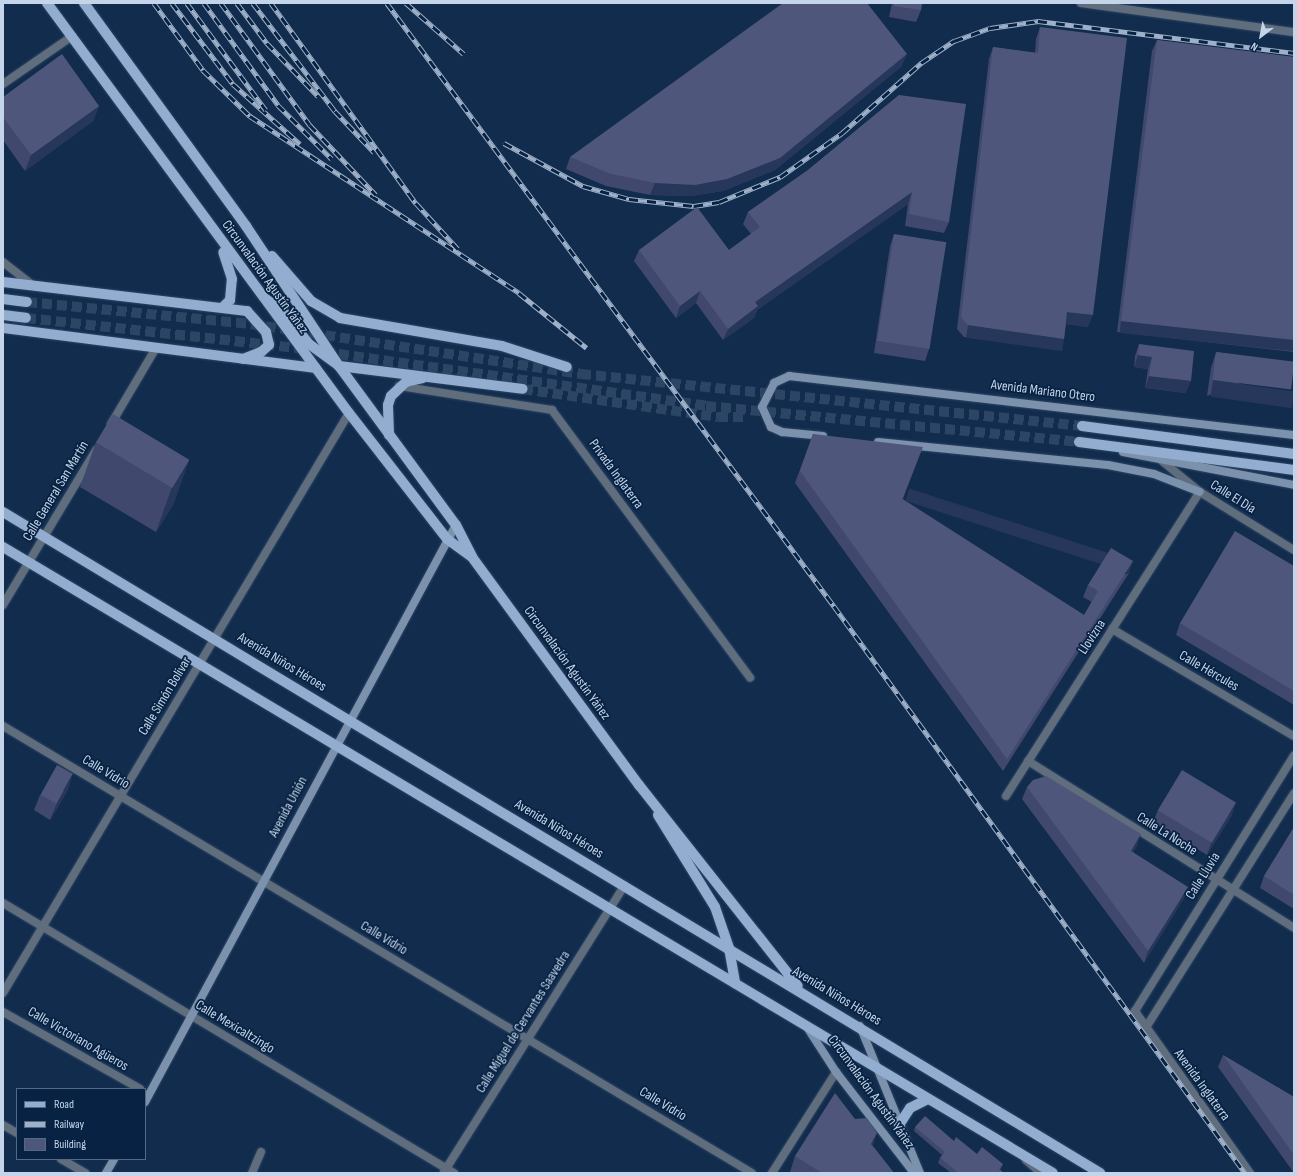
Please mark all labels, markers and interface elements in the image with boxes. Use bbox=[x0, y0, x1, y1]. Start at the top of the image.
north arrow bbox=[1241, 16, 1281, 56]
text: N bbox=[1248, 40, 1260, 54]
street label: Circunvalación Agustín Yáñez bbox=[218, 217, 312, 337]
street label: Avenida Mariano Otero bbox=[990, 376, 1096, 406]
street label: Privada Inglaterra bbox=[585, 436, 647, 512]
street label: Calle General San Martín bbox=[20, 438, 92, 544]
street label: Calle El Día bbox=[1207, 477, 1259, 517]
street label: Circunvalación Agustín Yáñez bbox=[520, 603, 614, 723]
street label: Llovizna bbox=[1075, 617, 1109, 657]
street label: Avenida Niños Héroes bbox=[235, 629, 329, 695]
street label: Calle Hércules bbox=[1176, 647, 1242, 695]
street label: Calle Simón Bolívar bbox=[135, 654, 195, 738]
street label: Calle Vidrio bbox=[79, 751, 133, 793]
street label: Avenida Unión bbox=[265, 774, 311, 840]
street label: Avenida Niños Héroes bbox=[512, 796, 606, 862]
street label: Calle La Noche bbox=[1134, 809, 1200, 859]
street label: Calle Lluvia bbox=[1182, 849, 1224, 903]
street label: Calle Vidrio bbox=[357, 917, 411, 959]
street label: Calle Miguel de Cervantes Saavedra bbox=[472, 948, 574, 1096]
street label: Avenida Niños Héroes bbox=[790, 963, 884, 1029]
street label: Calle Mexicaltzingo bbox=[192, 997, 278, 1057]
street label: Calle Victoriano Agüeros bbox=[25, 1003, 131, 1075]
street label: Circunvalación Agustín Yáñez bbox=[824, 1032, 918, 1152]
street label: Avenida Inglaterra bbox=[1170, 1046, 1234, 1124]
street label: Calle Vidrio bbox=[636, 1083, 690, 1125]
legend bbox=[16, 1088, 146, 1160]
text: Road bbox=[54, 1097, 74, 1112]
text: Railway bbox=[54, 1117, 84, 1132]
text: Building bbox=[54, 1137, 86, 1152]

